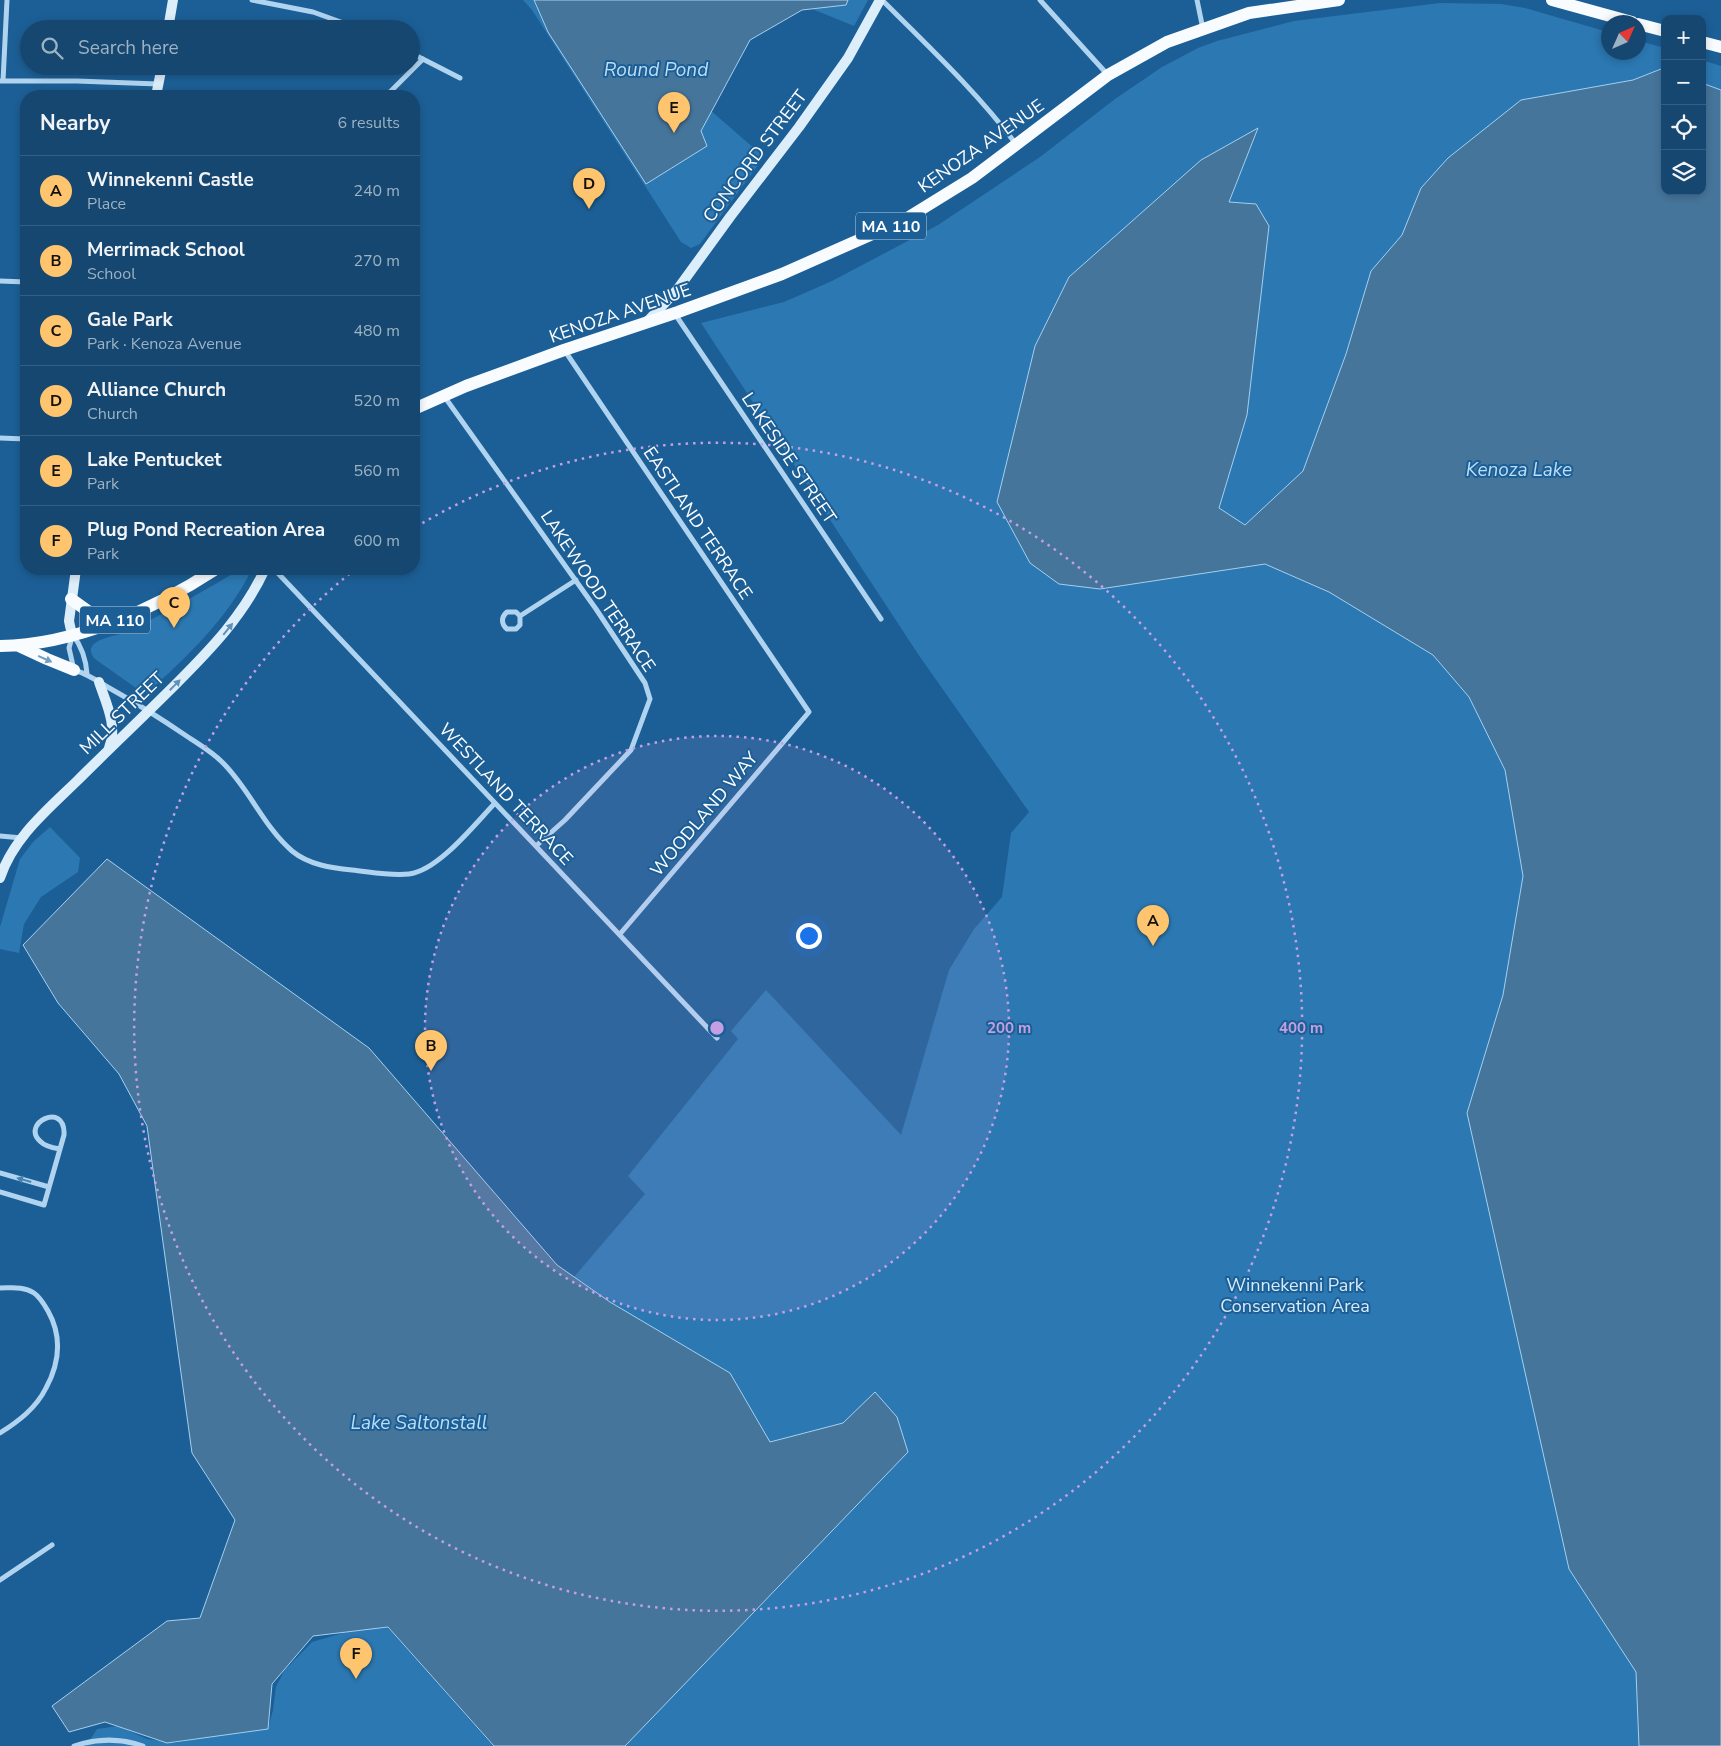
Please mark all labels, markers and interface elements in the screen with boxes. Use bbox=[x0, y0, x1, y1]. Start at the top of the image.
north arrow bbox=[1601, 15, 1646, 60]
map controls bbox=[1661, 15, 1706, 195]
button: + bbox=[1661, 15, 1706, 60]
search box bbox=[20, 20, 420, 75]
icon: search bbox=[38, 34, 66, 62]
text: Search here bbox=[78, 35, 179, 61]
water label: Round Pond bbox=[604, 57, 709, 83]
button: − bbox=[1661, 60, 1706, 105]
street label: CONCORD STREET bbox=[697, 85, 813, 227]
pin: E bbox=[658, 92, 690, 133]
street label: KENOZA AVENUE bbox=[913, 94, 1049, 198]
button: locate bbox=[1661, 105, 1706, 150]
text: Nearby bbox=[40, 109, 110, 137]
text: 6 results bbox=[338, 112, 400, 134]
button: layers bbox=[1661, 150, 1706, 195]
text: Winnekenni Castle bbox=[87, 167, 254, 193]
pin: D bbox=[573, 168, 605, 209]
text: A bbox=[50, 180, 62, 202]
text: 240 m bbox=[353, 180, 400, 202]
text: Place bbox=[87, 193, 126, 215]
road number: MA 110 bbox=[856, 212, 926, 240]
text: Merrimack School bbox=[87, 237, 245, 263]
text: B bbox=[50, 250, 62, 272]
text: 270 m bbox=[353, 250, 400, 272]
text: School bbox=[87, 263, 136, 285]
street label: KENOZA AVENUE bbox=[546, 277, 694, 349]
text: Gale Park bbox=[87, 307, 173, 333]
text: C bbox=[51, 320, 61, 342]
text: 480 m bbox=[353, 320, 400, 342]
text: Park · Kenoza Avenue bbox=[87, 333, 241, 355]
text: Alliance Church bbox=[87, 377, 226, 403]
street label: LAKESIDE STREET bbox=[736, 388, 842, 528]
text: D bbox=[50, 390, 62, 412]
text: 520 m bbox=[353, 390, 400, 412]
text: Church bbox=[87, 403, 138, 425]
street label: EASTLAND TERRACE bbox=[638, 442, 758, 604]
text: Lake Pentucket bbox=[87, 447, 222, 473]
water label: Kenoza Lake bbox=[1466, 457, 1572, 483]
text: E bbox=[51, 460, 61, 482]
text: 560 m bbox=[353, 460, 400, 482]
text: Park bbox=[87, 473, 119, 495]
street label: LAKEWOOD TERRACE bbox=[535, 506, 661, 676]
text: Plug Pond Recreation Area bbox=[87, 517, 325, 543]
text: F bbox=[52, 530, 61, 552]
text: 600 m bbox=[353, 530, 400, 552]
text: Park bbox=[87, 543, 119, 565]
pin: C bbox=[158, 587, 190, 628]
road number: MA 110 bbox=[80, 606, 150, 634]
one-way arrow bbox=[222, 623, 233, 636]
one-way arrow bbox=[38, 655, 52, 663]
street label: MILL STREET bbox=[74, 666, 170, 760]
one-way arrow bbox=[168, 679, 180, 691]
street label: WESTLAND TERRACE bbox=[434, 718, 578, 870]
street label: WOODLAND WAY bbox=[645, 746, 763, 881]
pin: A bbox=[1137, 905, 1169, 946]
your location bbox=[796, 923, 822, 949]
text: 200 m bbox=[987, 1018, 1031, 1038]
text: 400 m bbox=[1279, 1018, 1323, 1038]
centre of rings bbox=[708, 1019, 726, 1037]
pin: B bbox=[415, 1030, 447, 1071]
one-way arrow bbox=[17, 1176, 32, 1184]
park label: Winnekenni Park Conservation Area bbox=[1220, 1273, 1370, 1318]
water label: Lake Saltonstall bbox=[351, 1410, 487, 1436]
pin: F bbox=[340, 1638, 372, 1679]

